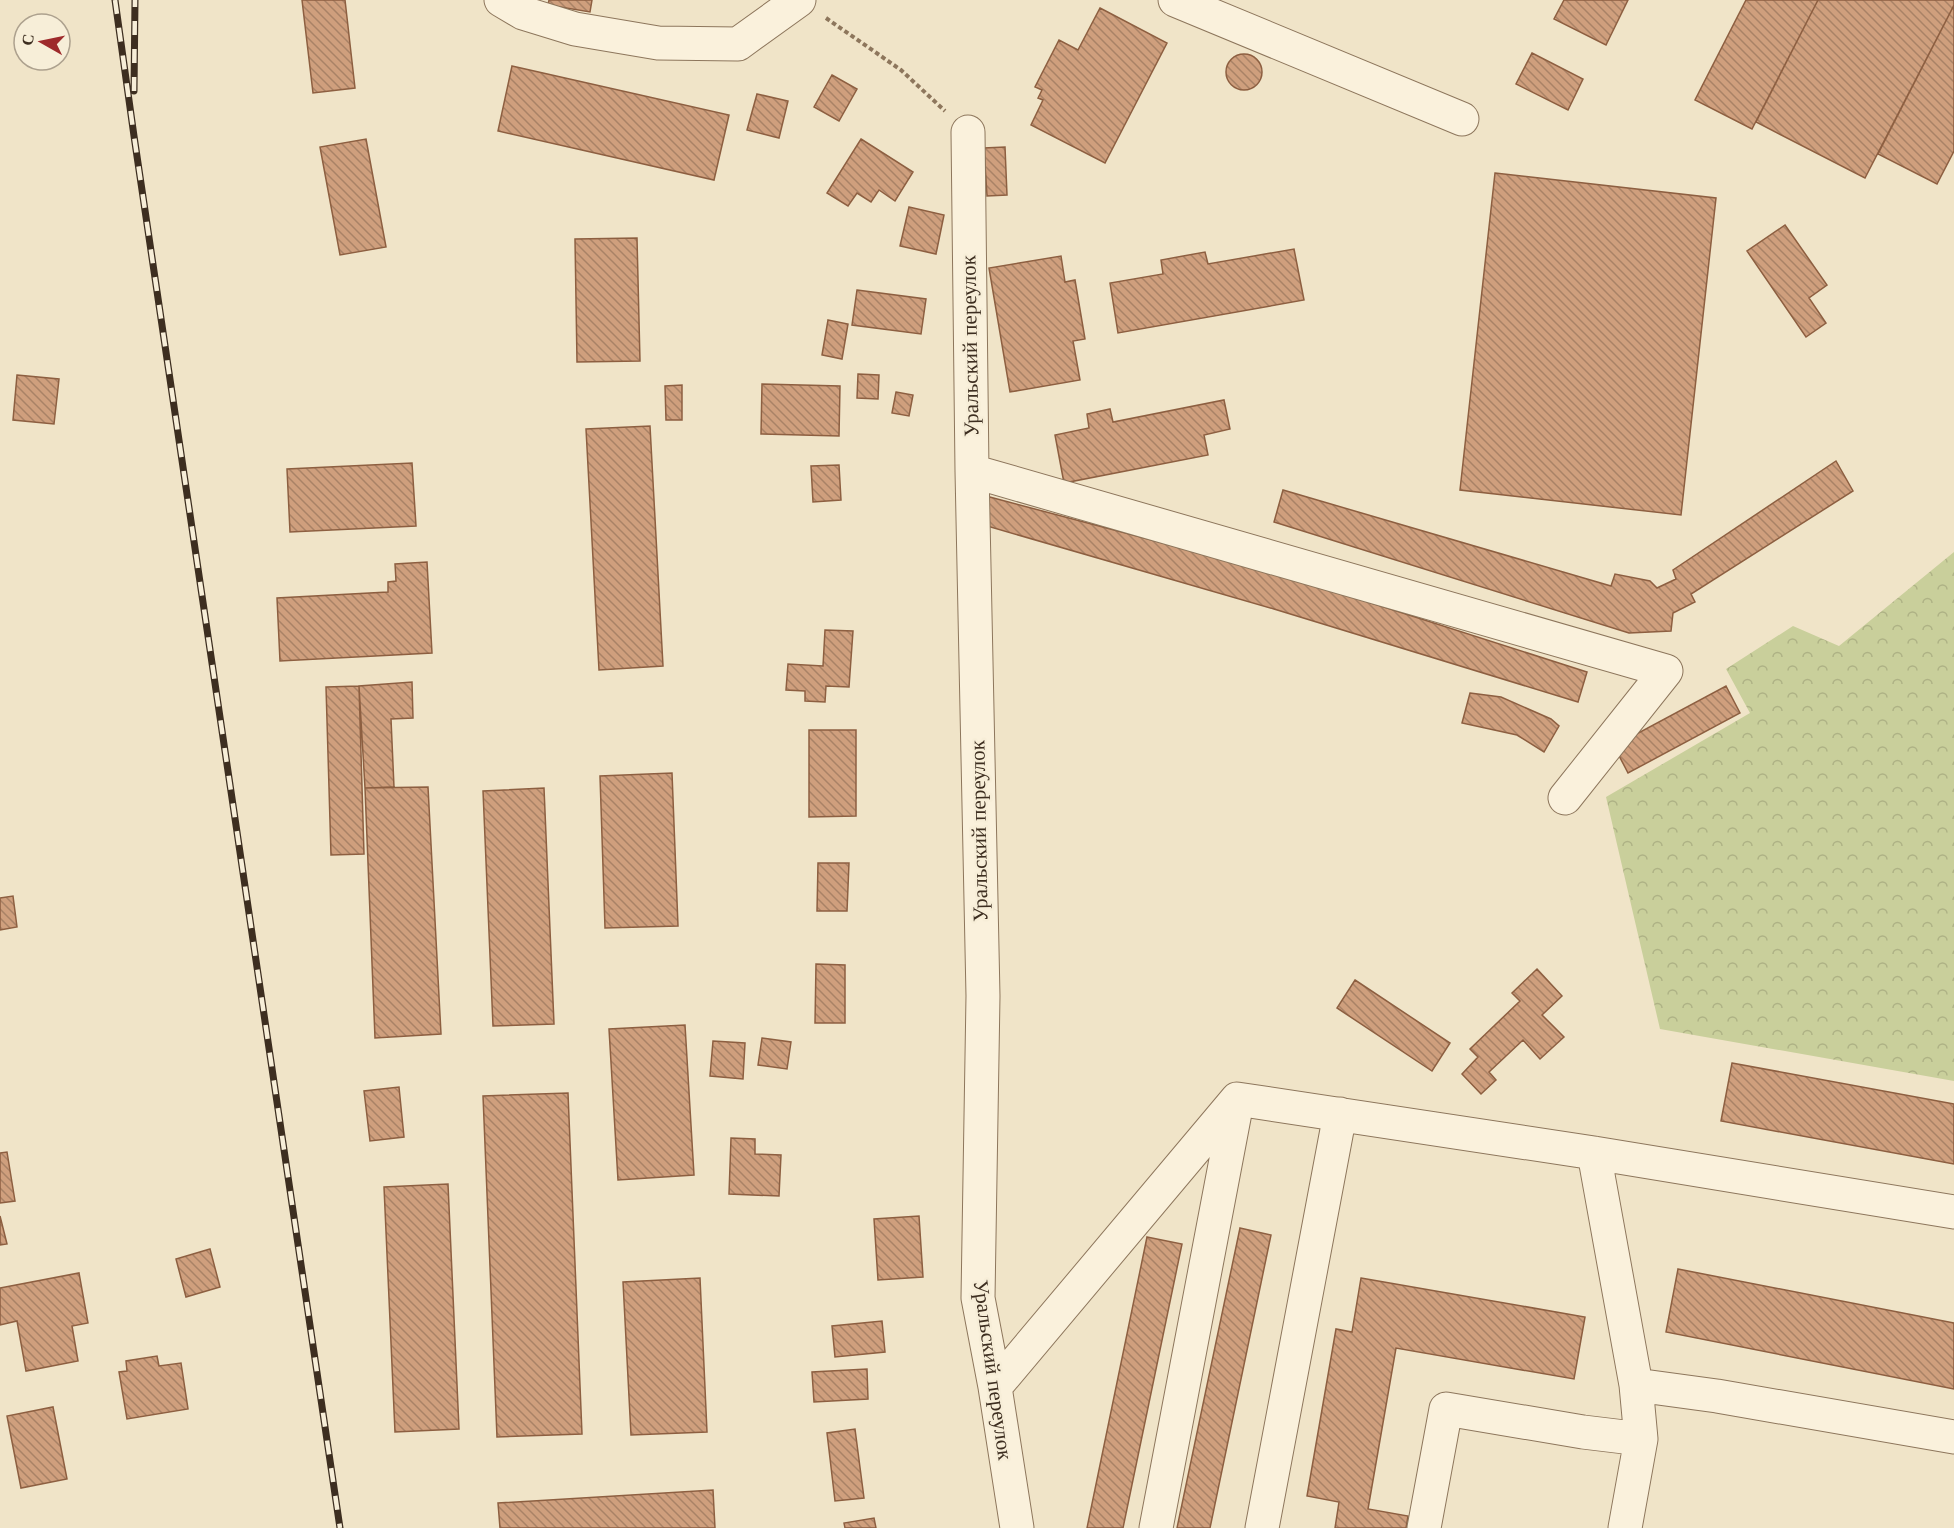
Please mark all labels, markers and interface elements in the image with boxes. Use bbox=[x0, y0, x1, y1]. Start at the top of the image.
north arrow bbox=[12, 12, 72, 72]
text: С bbox=[16, 32, 38, 47]
street label: Уральский переулок bbox=[955, 254, 985, 437]
street label: Уральский переулок bbox=[964, 739, 994, 922]
street label: Уральский переулок bbox=[967, 1278, 1019, 1463]

